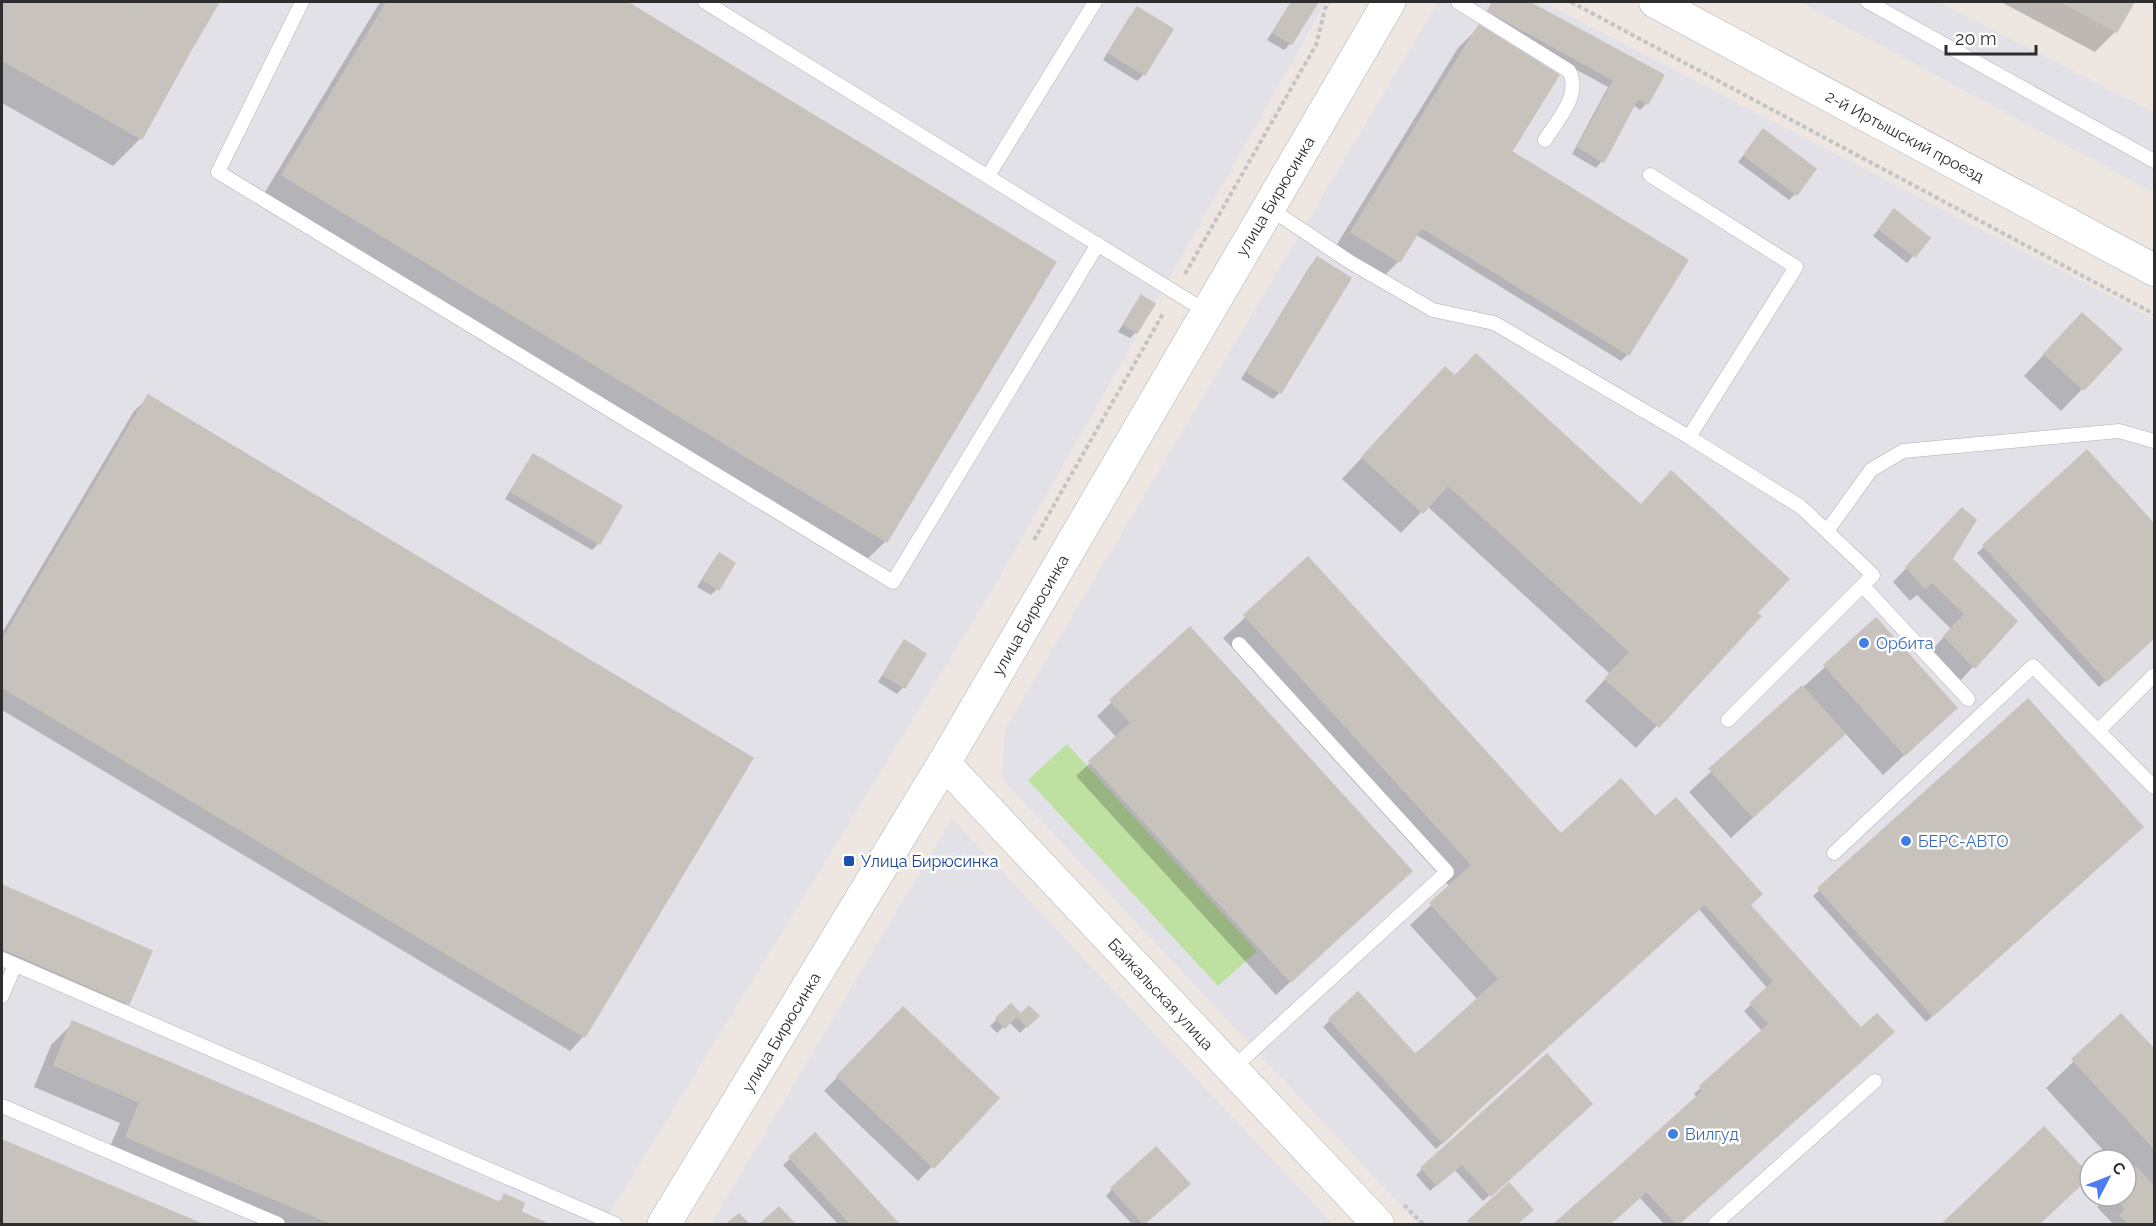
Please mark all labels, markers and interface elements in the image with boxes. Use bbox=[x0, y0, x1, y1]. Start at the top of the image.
scale bar bbox=[1946, 18, 2036, 56]
text: 20 m bbox=[1955, 28, 1997, 49]
street label: 2-й Иртышский проезд bbox=[1822, 87, 1987, 186]
street label: улица Бирюсинка bbox=[1232, 133, 1319, 260]
street label: улица Бирюсинка bbox=[988, 552, 1073, 679]
place label: Орбита bbox=[1876, 634, 1933, 653]
marker: Орбита bbox=[1857, 636, 1871, 650]
place label: БЕРС-АВТО bbox=[1918, 832, 2008, 851]
marker: БЕРС-АВТО bbox=[1899, 834, 1913, 848]
place label: Улица Бирюсинка bbox=[861, 852, 998, 871]
marker: Улица Бирюсинка bbox=[842, 854, 856, 868]
street label: Байкальская улица bbox=[1104, 935, 1217, 1054]
street label: улица Бирюсинка bbox=[738, 969, 825, 1096]
place label: Вилгуд bbox=[1685, 1125, 1739, 1144]
marker: Вилгуд bbox=[1666, 1127, 1680, 1141]
north arrow bbox=[2078, 1148, 2138, 1208]
text: С bbox=[2108, 1158, 2130, 1179]

